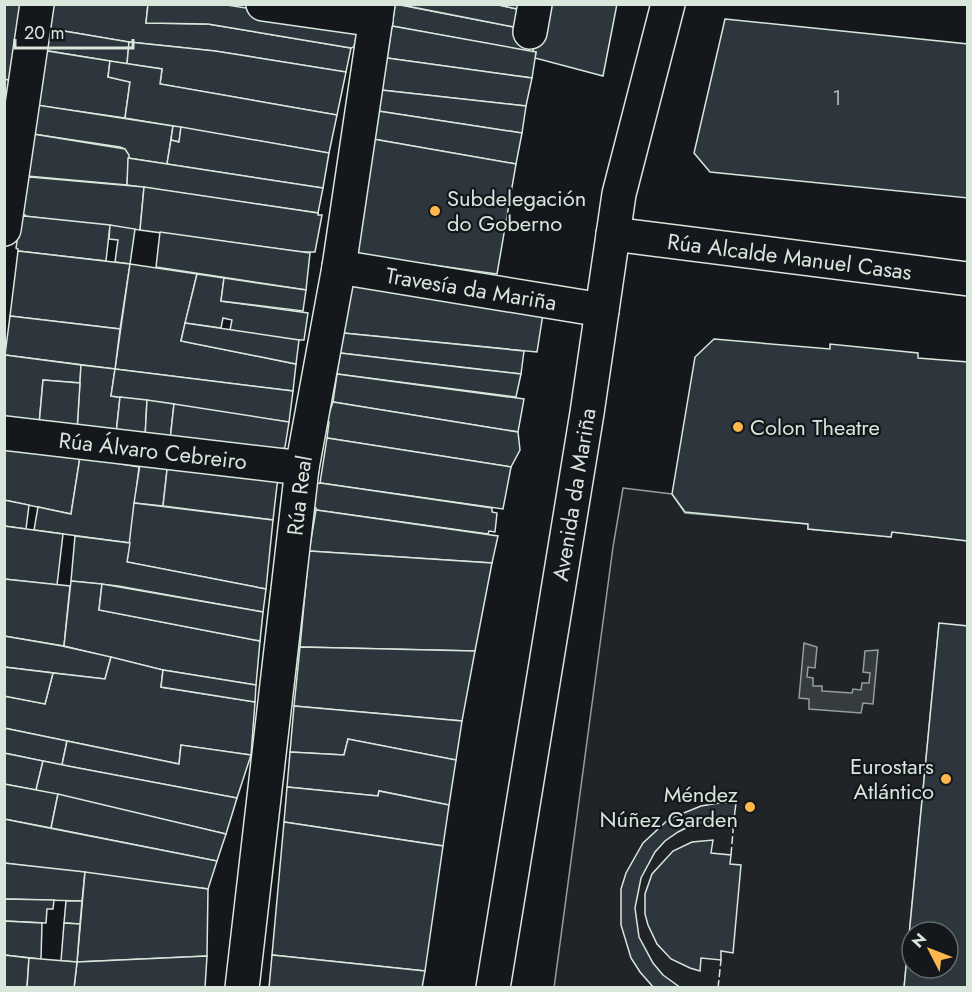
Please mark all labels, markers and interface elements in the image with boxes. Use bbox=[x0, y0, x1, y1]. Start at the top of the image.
scale bar bbox=[15, 12, 134, 50]
text: 20 m bbox=[24, 20, 64, 46]
house number: 1 bbox=[833, 84, 842, 113]
place label: Subdelegación do Goberno bbox=[447, 182, 586, 239]
marker: Subdelegación do Goberno bbox=[428, 204, 442, 218]
street label: Rúa Alcalde Manuel Casas bbox=[666, 225, 914, 288]
street label: Travesía da Mariña bbox=[383, 259, 559, 318]
street label: Avenida da Mariña bbox=[544, 406, 604, 583]
place label: Colon Theatre bbox=[750, 411, 880, 443]
marker: Colon Theatre bbox=[731, 420, 745, 434]
street label: Rúa Álvaro Cebreiro bbox=[57, 424, 249, 477]
street label: Rúa Real bbox=[278, 453, 320, 537]
place label: Eurostars Atlántico bbox=[850, 750, 934, 807]
marker: Eurostars Atlántico bbox=[939, 772, 953, 786]
place label: Méndez Núñez Garden bbox=[600, 778, 738, 835]
marker: Méndez Núñez Garden bbox=[743, 800, 757, 814]
north arrow bbox=[900, 920, 960, 980]
text: N bbox=[906, 928, 932, 953]

